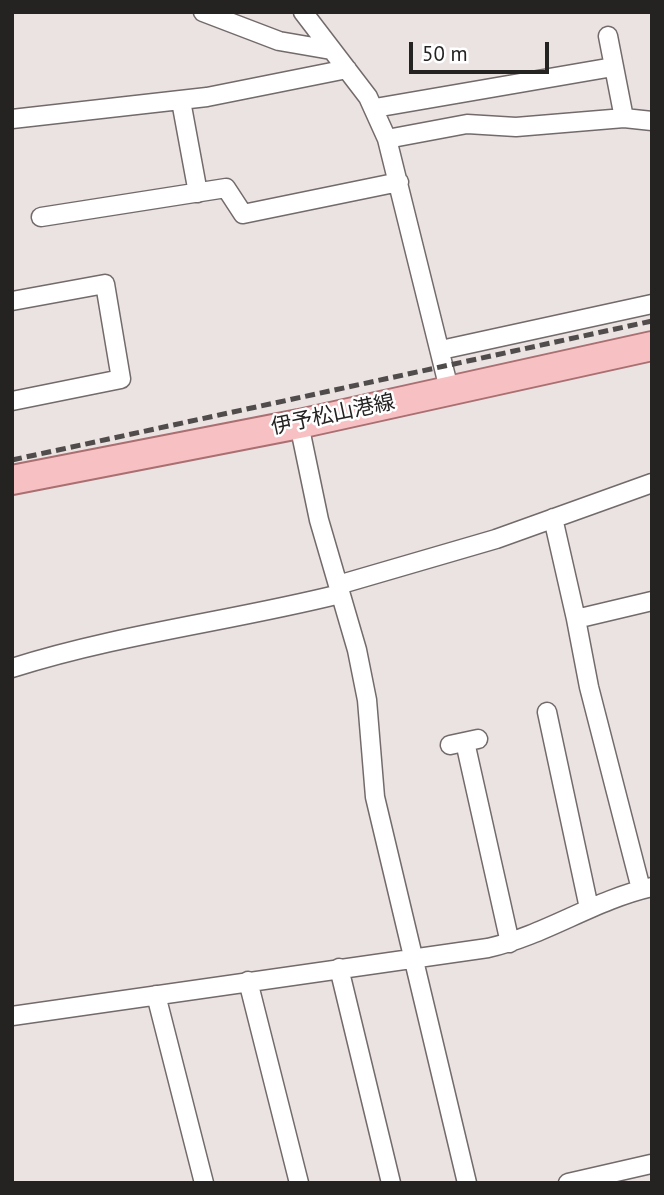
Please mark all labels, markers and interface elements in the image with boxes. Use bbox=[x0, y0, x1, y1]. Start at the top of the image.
scale bar bbox=[412, 28, 552, 72]
text: 50 m bbox=[422, 40, 468, 67]
street label: 伊予松山港線 bbox=[269, 390, 397, 440]

